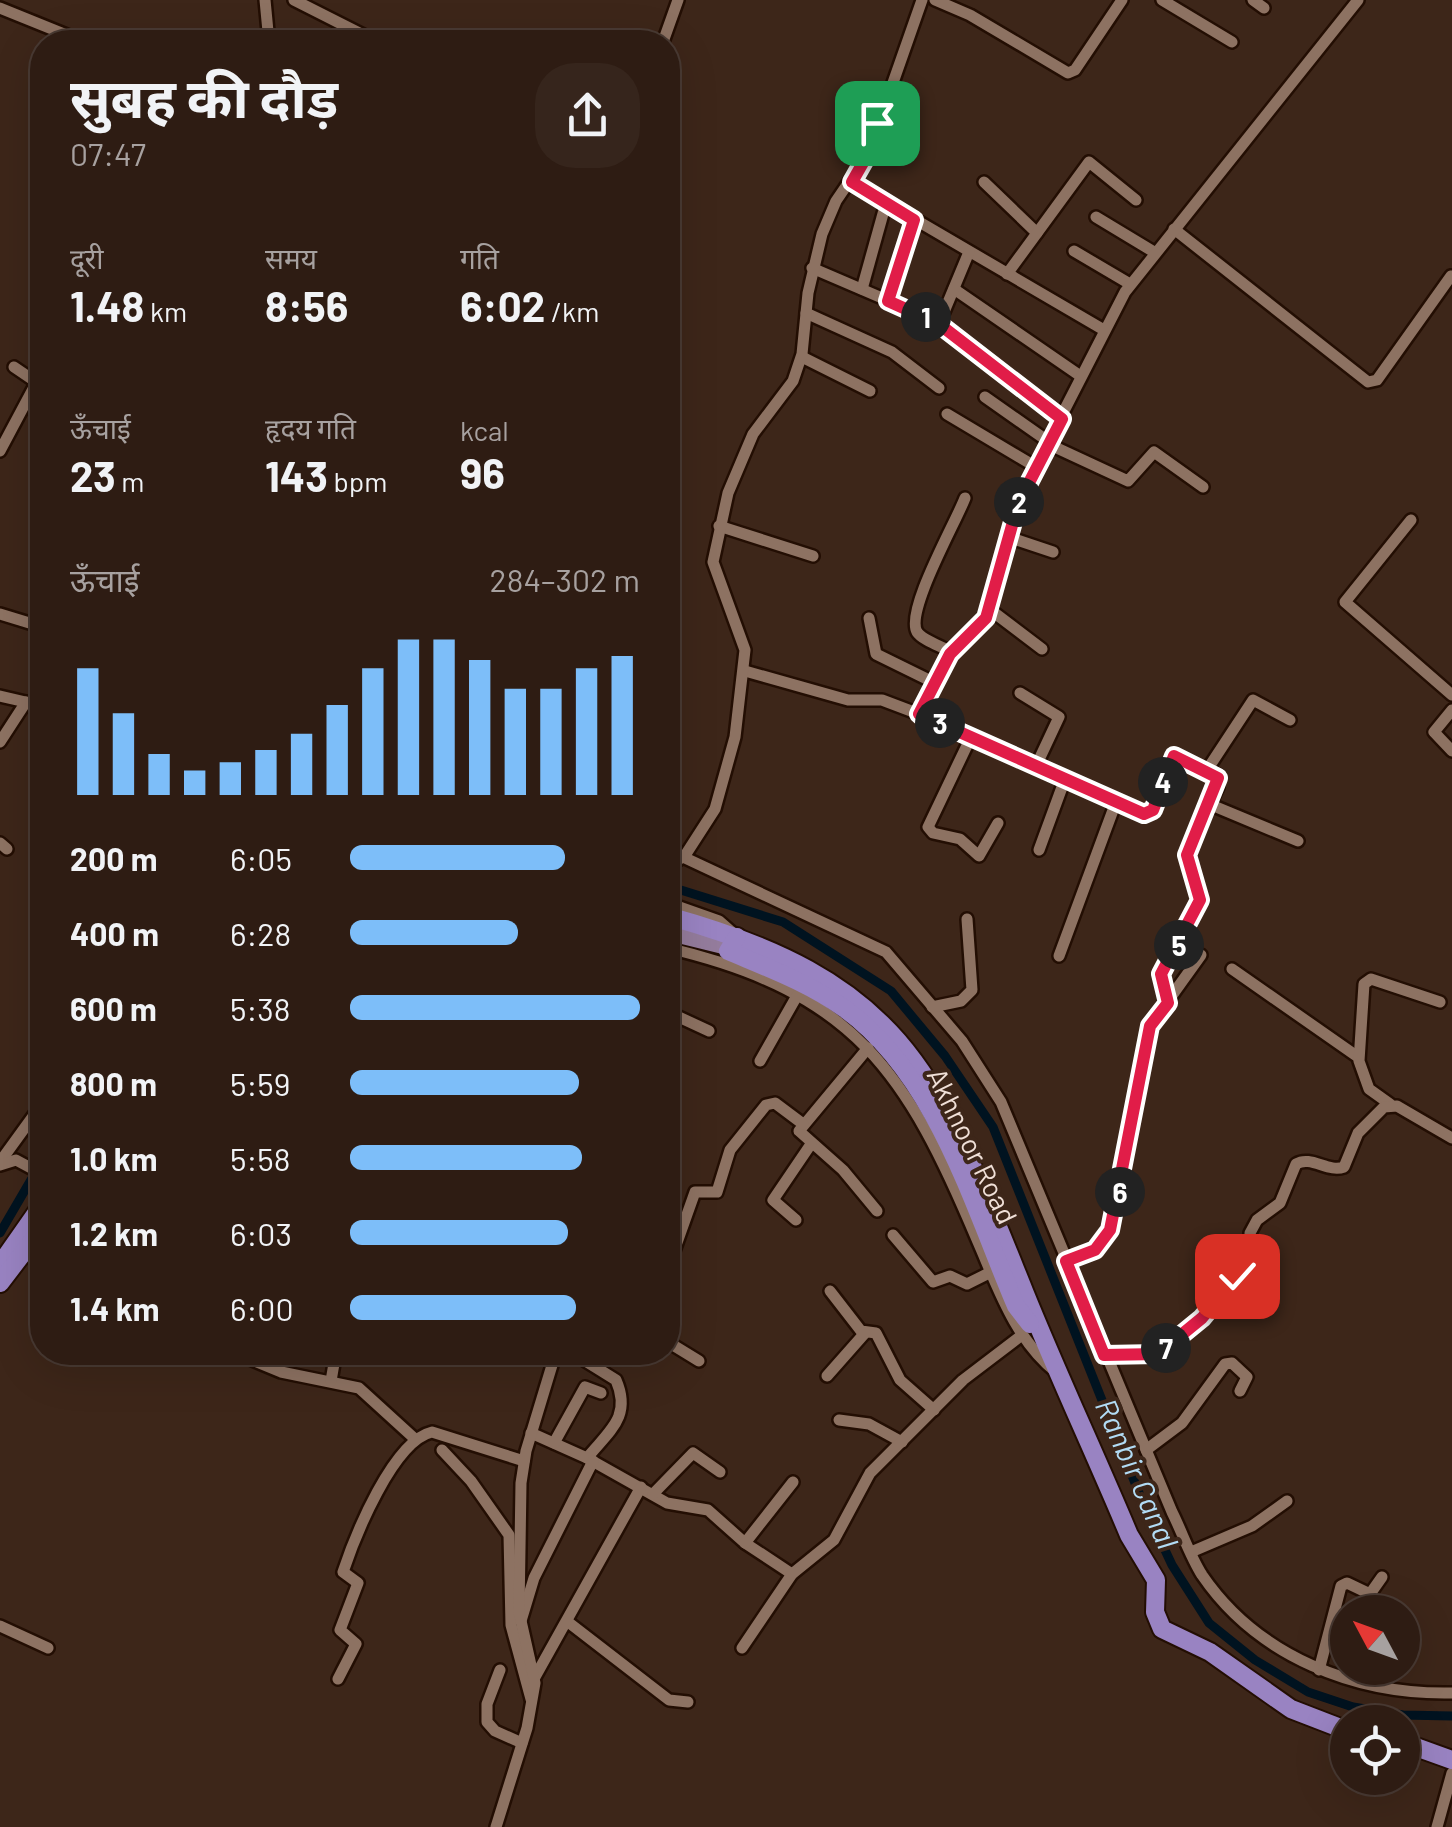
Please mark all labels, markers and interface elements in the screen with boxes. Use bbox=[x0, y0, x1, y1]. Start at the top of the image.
text: सुबह की दौड़ bbox=[70, 63, 338, 129]
button: share bbox=[535, 63, 640, 168]
pin bbox=[835, 81, 920, 166]
icon: arrive bbox=[850, 96, 905, 151]
text: 07:47 bbox=[70, 134, 146, 172]
text: दूरी bbox=[70, 241, 104, 275]
text: समय bbox=[265, 241, 317, 275]
text: गति bbox=[460, 241, 499, 275]
text: 1.48 bbox=[70, 280, 144, 330]
text: 8:56 bbox=[265, 280, 348, 330]
text: 6:02 bbox=[460, 280, 545, 330]
pin: 1 bbox=[901, 292, 951, 342]
text: km bbox=[144, 294, 187, 328]
text: /km bbox=[545, 294, 599, 328]
text: 1 bbox=[921, 300, 931, 334]
text: ऊँचाई bbox=[70, 411, 131, 445]
text: हृदय गति bbox=[265, 411, 356, 445]
text: kcal bbox=[460, 413, 509, 447]
text: 96 bbox=[460, 447, 505, 497]
text: 23 bbox=[70, 450, 116, 500]
text: 143 bbox=[265, 450, 328, 500]
text: m bbox=[116, 464, 144, 498]
text: bpm bbox=[328, 464, 387, 498]
pin: 2 bbox=[994, 477, 1044, 527]
text: 2 bbox=[1011, 485, 1027, 519]
text: ऊँचाई bbox=[70, 560, 139, 598]
text: 284–302 m bbox=[490, 560, 640, 598]
pin: 3 bbox=[915, 698, 965, 748]
text: 3 bbox=[932, 706, 948, 740]
pin: 4 bbox=[1138, 757, 1188, 807]
text: 4 bbox=[1155, 765, 1171, 799]
text: 200 m bbox=[70, 839, 158, 877]
text: 6:05 bbox=[230, 839, 292, 877]
text: 400 m bbox=[70, 914, 159, 952]
text: 6:28 bbox=[230, 914, 291, 952]
pin: 5 bbox=[1154, 920, 1204, 970]
text: 5 bbox=[1171, 928, 1187, 962]
text: 600 m bbox=[70, 989, 157, 1027]
text: 5:38 bbox=[230, 989, 290, 1027]
street label: Akhnoor Road bbox=[921, 1062, 1025, 1229]
text: 800 m bbox=[70, 1064, 157, 1102]
text: 5:59 bbox=[230, 1064, 290, 1102]
text: 1.0 km bbox=[70, 1139, 158, 1177]
text: 5:58 bbox=[230, 1139, 290, 1177]
pin: 6 bbox=[1095, 1167, 1145, 1217]
text: 6 bbox=[1112, 1175, 1128, 1209]
text: 1.2 km bbox=[70, 1214, 158, 1252]
text: 6:03 bbox=[230, 1214, 292, 1252]
pin bbox=[1195, 1234, 1280, 1319]
icon: check bbox=[1210, 1249, 1265, 1304]
text: 1.4 km bbox=[70, 1289, 160, 1327]
text: 6:00 bbox=[230, 1289, 294, 1327]
pin: 7 bbox=[1141, 1323, 1191, 1373]
text: 7 bbox=[1159, 1331, 1173, 1365]
water label: Ranbir Canal bbox=[1089, 1393, 1187, 1554]
north arrow bbox=[1330, 1595, 1420, 1685]
map controls bbox=[1330, 1595, 1420, 1795]
button: locate bbox=[1330, 1705, 1420, 1795]

